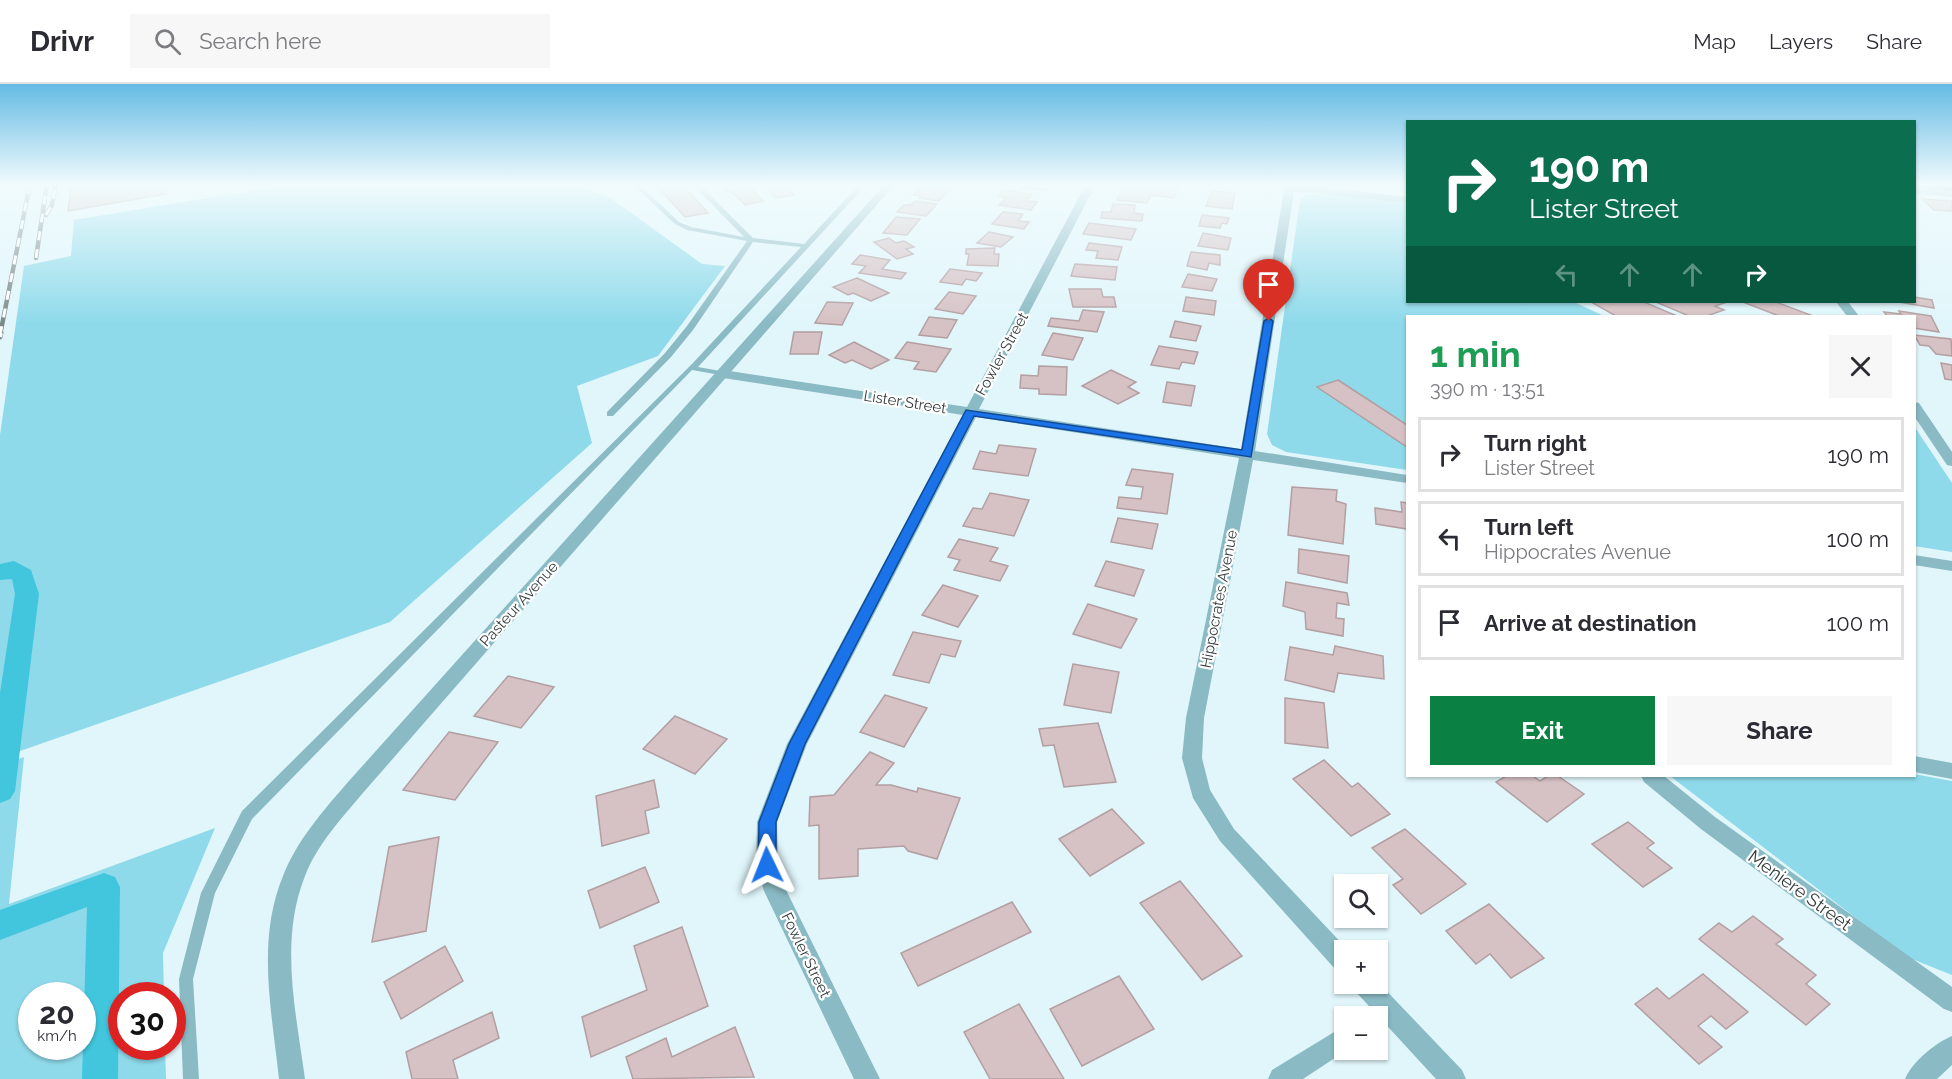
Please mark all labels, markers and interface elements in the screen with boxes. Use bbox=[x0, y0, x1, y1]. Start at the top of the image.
search box bbox=[130, 14, 550, 68]
text: Drivr bbox=[30, 25, 94, 58]
icon: search bbox=[151, 25, 184, 58]
text: Search here bbox=[199, 28, 321, 54]
text: Map bbox=[1693, 29, 1736, 54]
text: Layers bbox=[1769, 29, 1833, 54]
text: Share bbox=[1866, 29, 1922, 54]
text: 190 m bbox=[1529, 143, 1649, 192]
icon: right bbox=[1430, 144, 1508, 222]
text: Lister Street bbox=[1529, 193, 1679, 224]
icon: left bbox=[1550, 258, 1583, 291]
icon: ahead bbox=[1613, 258, 1646, 291]
icon: ahead bbox=[1676, 258, 1709, 291]
icon: right bbox=[1739, 258, 1772, 291]
pin bbox=[1243, 259, 1294, 321]
icon: arrive bbox=[1252, 268, 1285, 301]
street label: Fowler Street bbox=[972, 309, 1032, 399]
text: 1 min bbox=[1430, 333, 1521, 375]
button: close bbox=[1829, 335, 1892, 398]
text: 390 m · 13:51 bbox=[1430, 377, 1545, 401]
street label: Lister Street bbox=[862, 387, 948, 417]
text: Turn right bbox=[1484, 430, 1587, 456]
icon: right bbox=[1433, 438, 1466, 471]
text: 190 m bbox=[1827, 442, 1889, 468]
text: Lister Street bbox=[1484, 456, 1595, 480]
text: Turn left bbox=[1484, 514, 1574, 540]
icon: left bbox=[1433, 522, 1466, 555]
text: 100 m bbox=[1827, 526, 1889, 552]
street label: Hippocrates Avenue bbox=[1197, 528, 1241, 670]
text: Hippocrates Avenue bbox=[1484, 540, 1671, 564]
street label: Pasteur Avenue bbox=[476, 558, 562, 650]
icon: arrive bbox=[1433, 606, 1466, 639]
text: Arrive at destination bbox=[1484, 610, 1697, 636]
text: 100 m bbox=[1827, 610, 1889, 636]
button: Exit bbox=[1430, 696, 1655, 765]
button: Share bbox=[1667, 696, 1892, 765]
position arrow bbox=[735, 833, 799, 897]
street label: Meniere Street bbox=[1744, 846, 1856, 934]
map controls bbox=[1334, 874, 1388, 1060]
button: search bbox=[1334, 874, 1388, 928]
street label: Fowler Street bbox=[778, 910, 834, 1000]
button: + bbox=[1334, 940, 1388, 994]
speed limit sign: 30 bbox=[108, 982, 186, 1060]
text: 20 bbox=[39, 996, 75, 1031]
button: − bbox=[1334, 1006, 1388, 1060]
text: km/h bbox=[37, 1027, 77, 1045]

